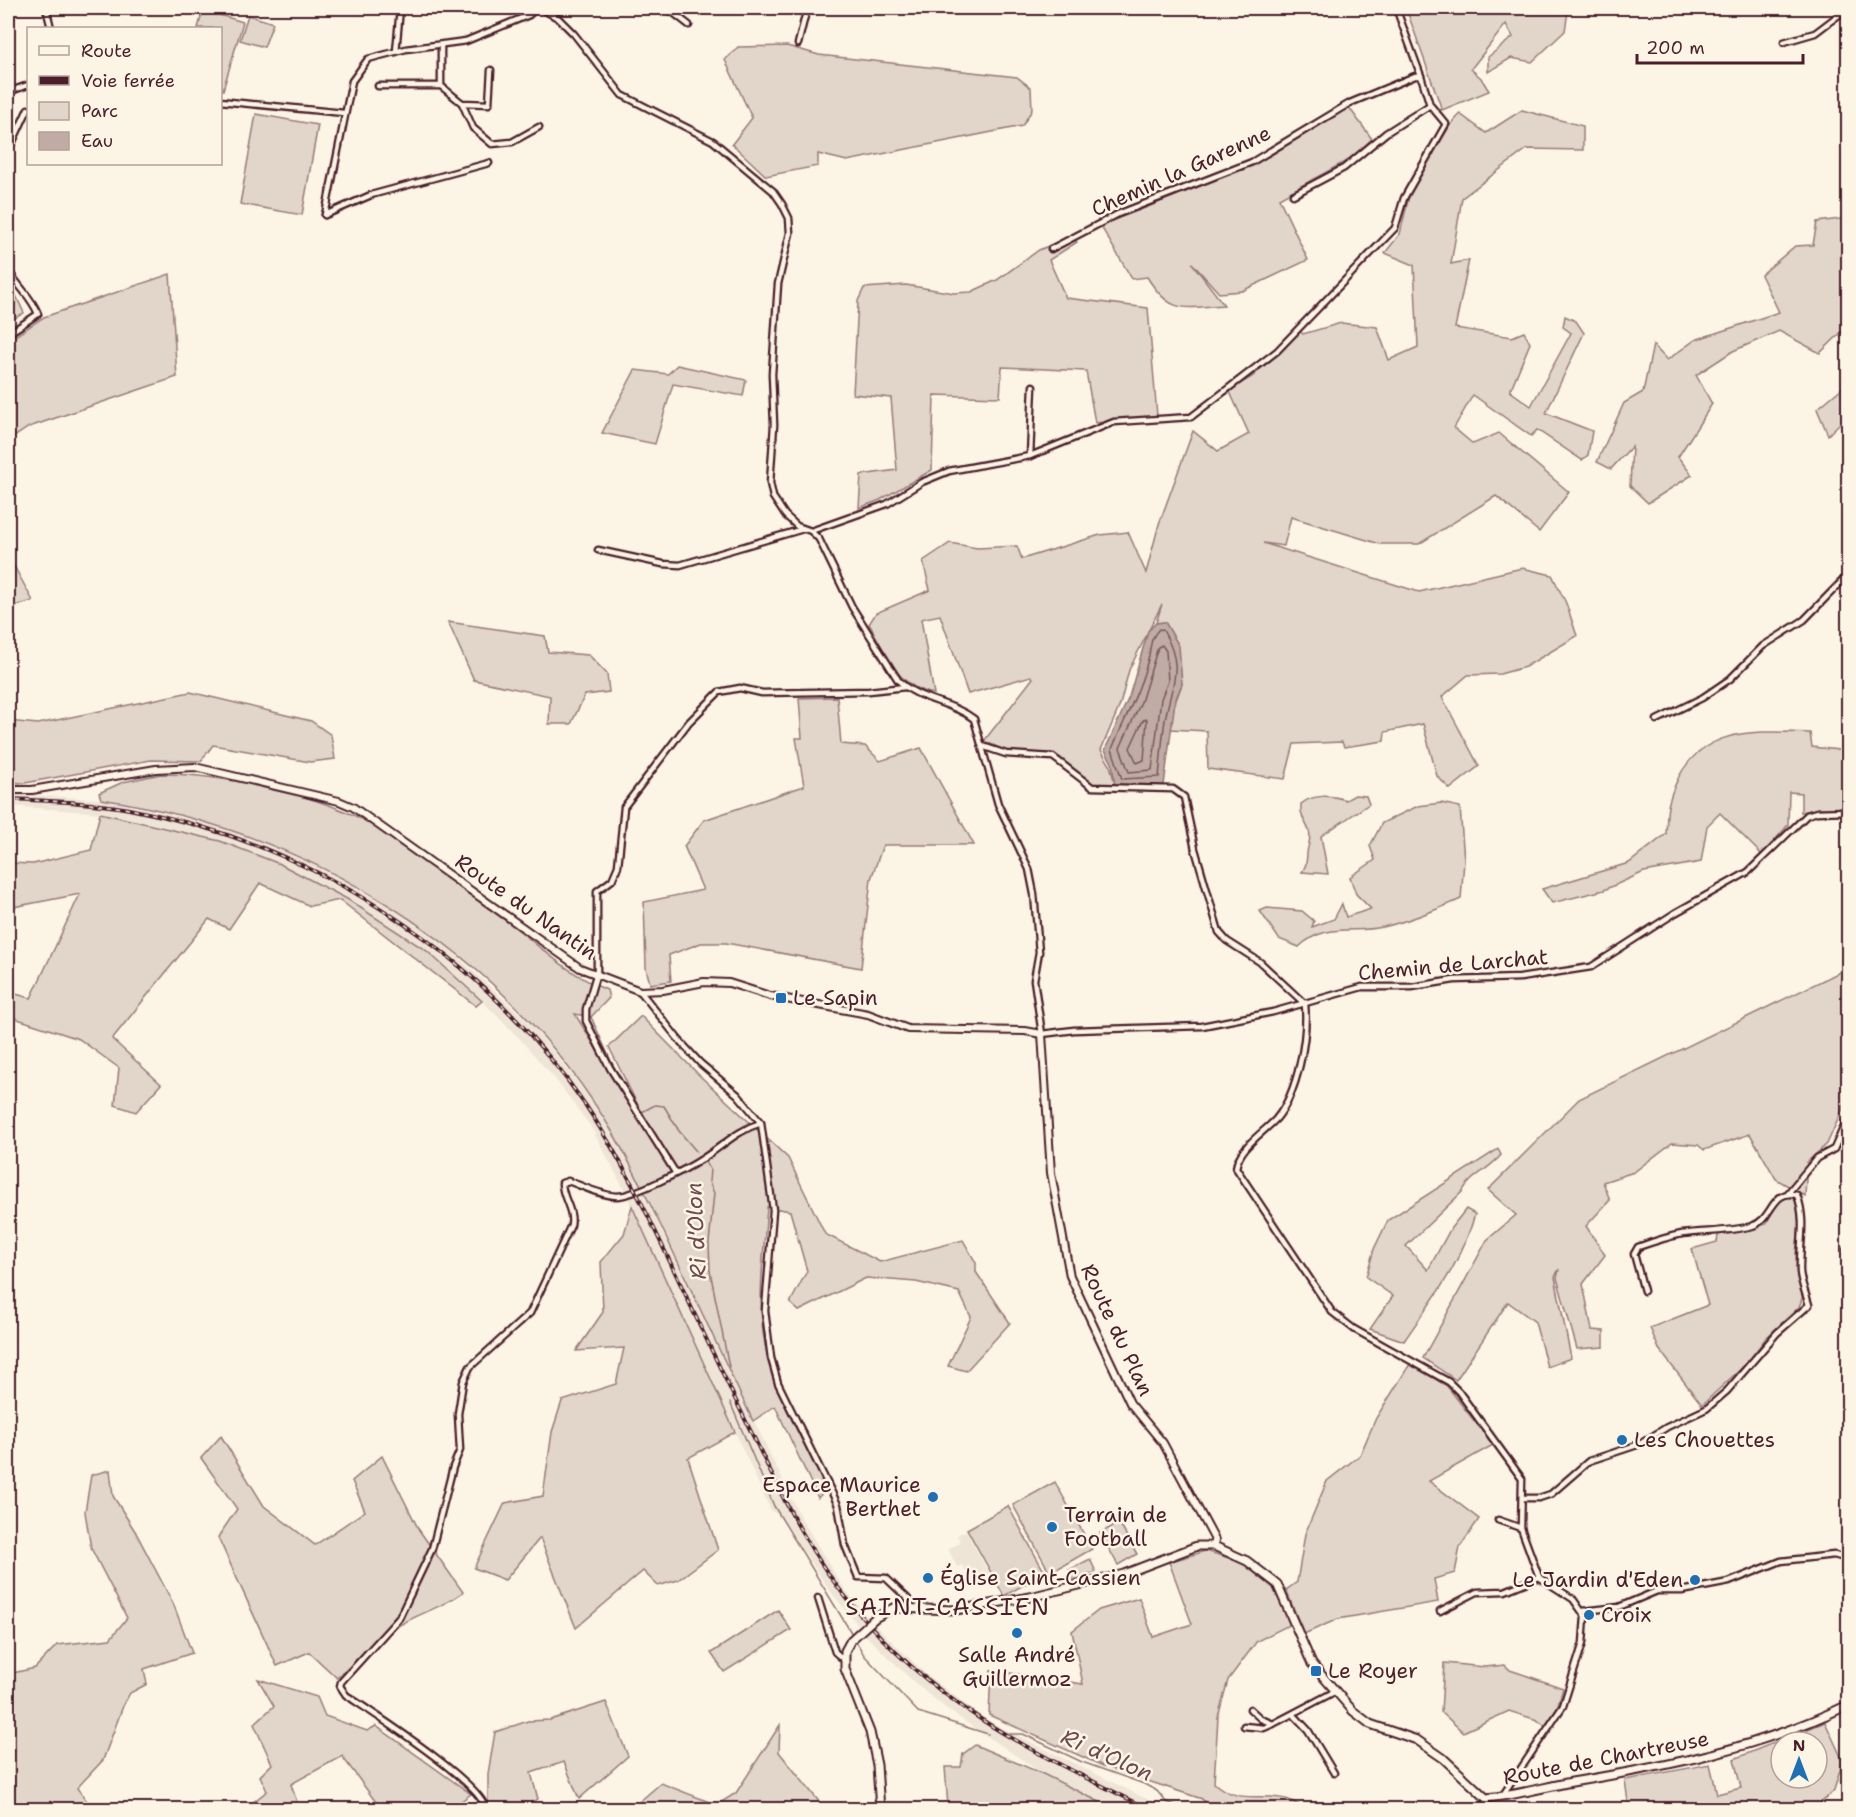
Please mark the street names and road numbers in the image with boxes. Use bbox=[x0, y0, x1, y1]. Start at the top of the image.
street label: Chemin la Garenne bbox=[1087, 119, 1275, 223]
street label: Route du Nantin bbox=[449, 848, 603, 966]
street label: Chemin de Larchat bbox=[1357, 943, 1549, 987]
street label: Route du Plan bbox=[1074, 1259, 1160, 1401]
street label: Route de Chartreuse bbox=[1501, 1724, 1711, 1792]

